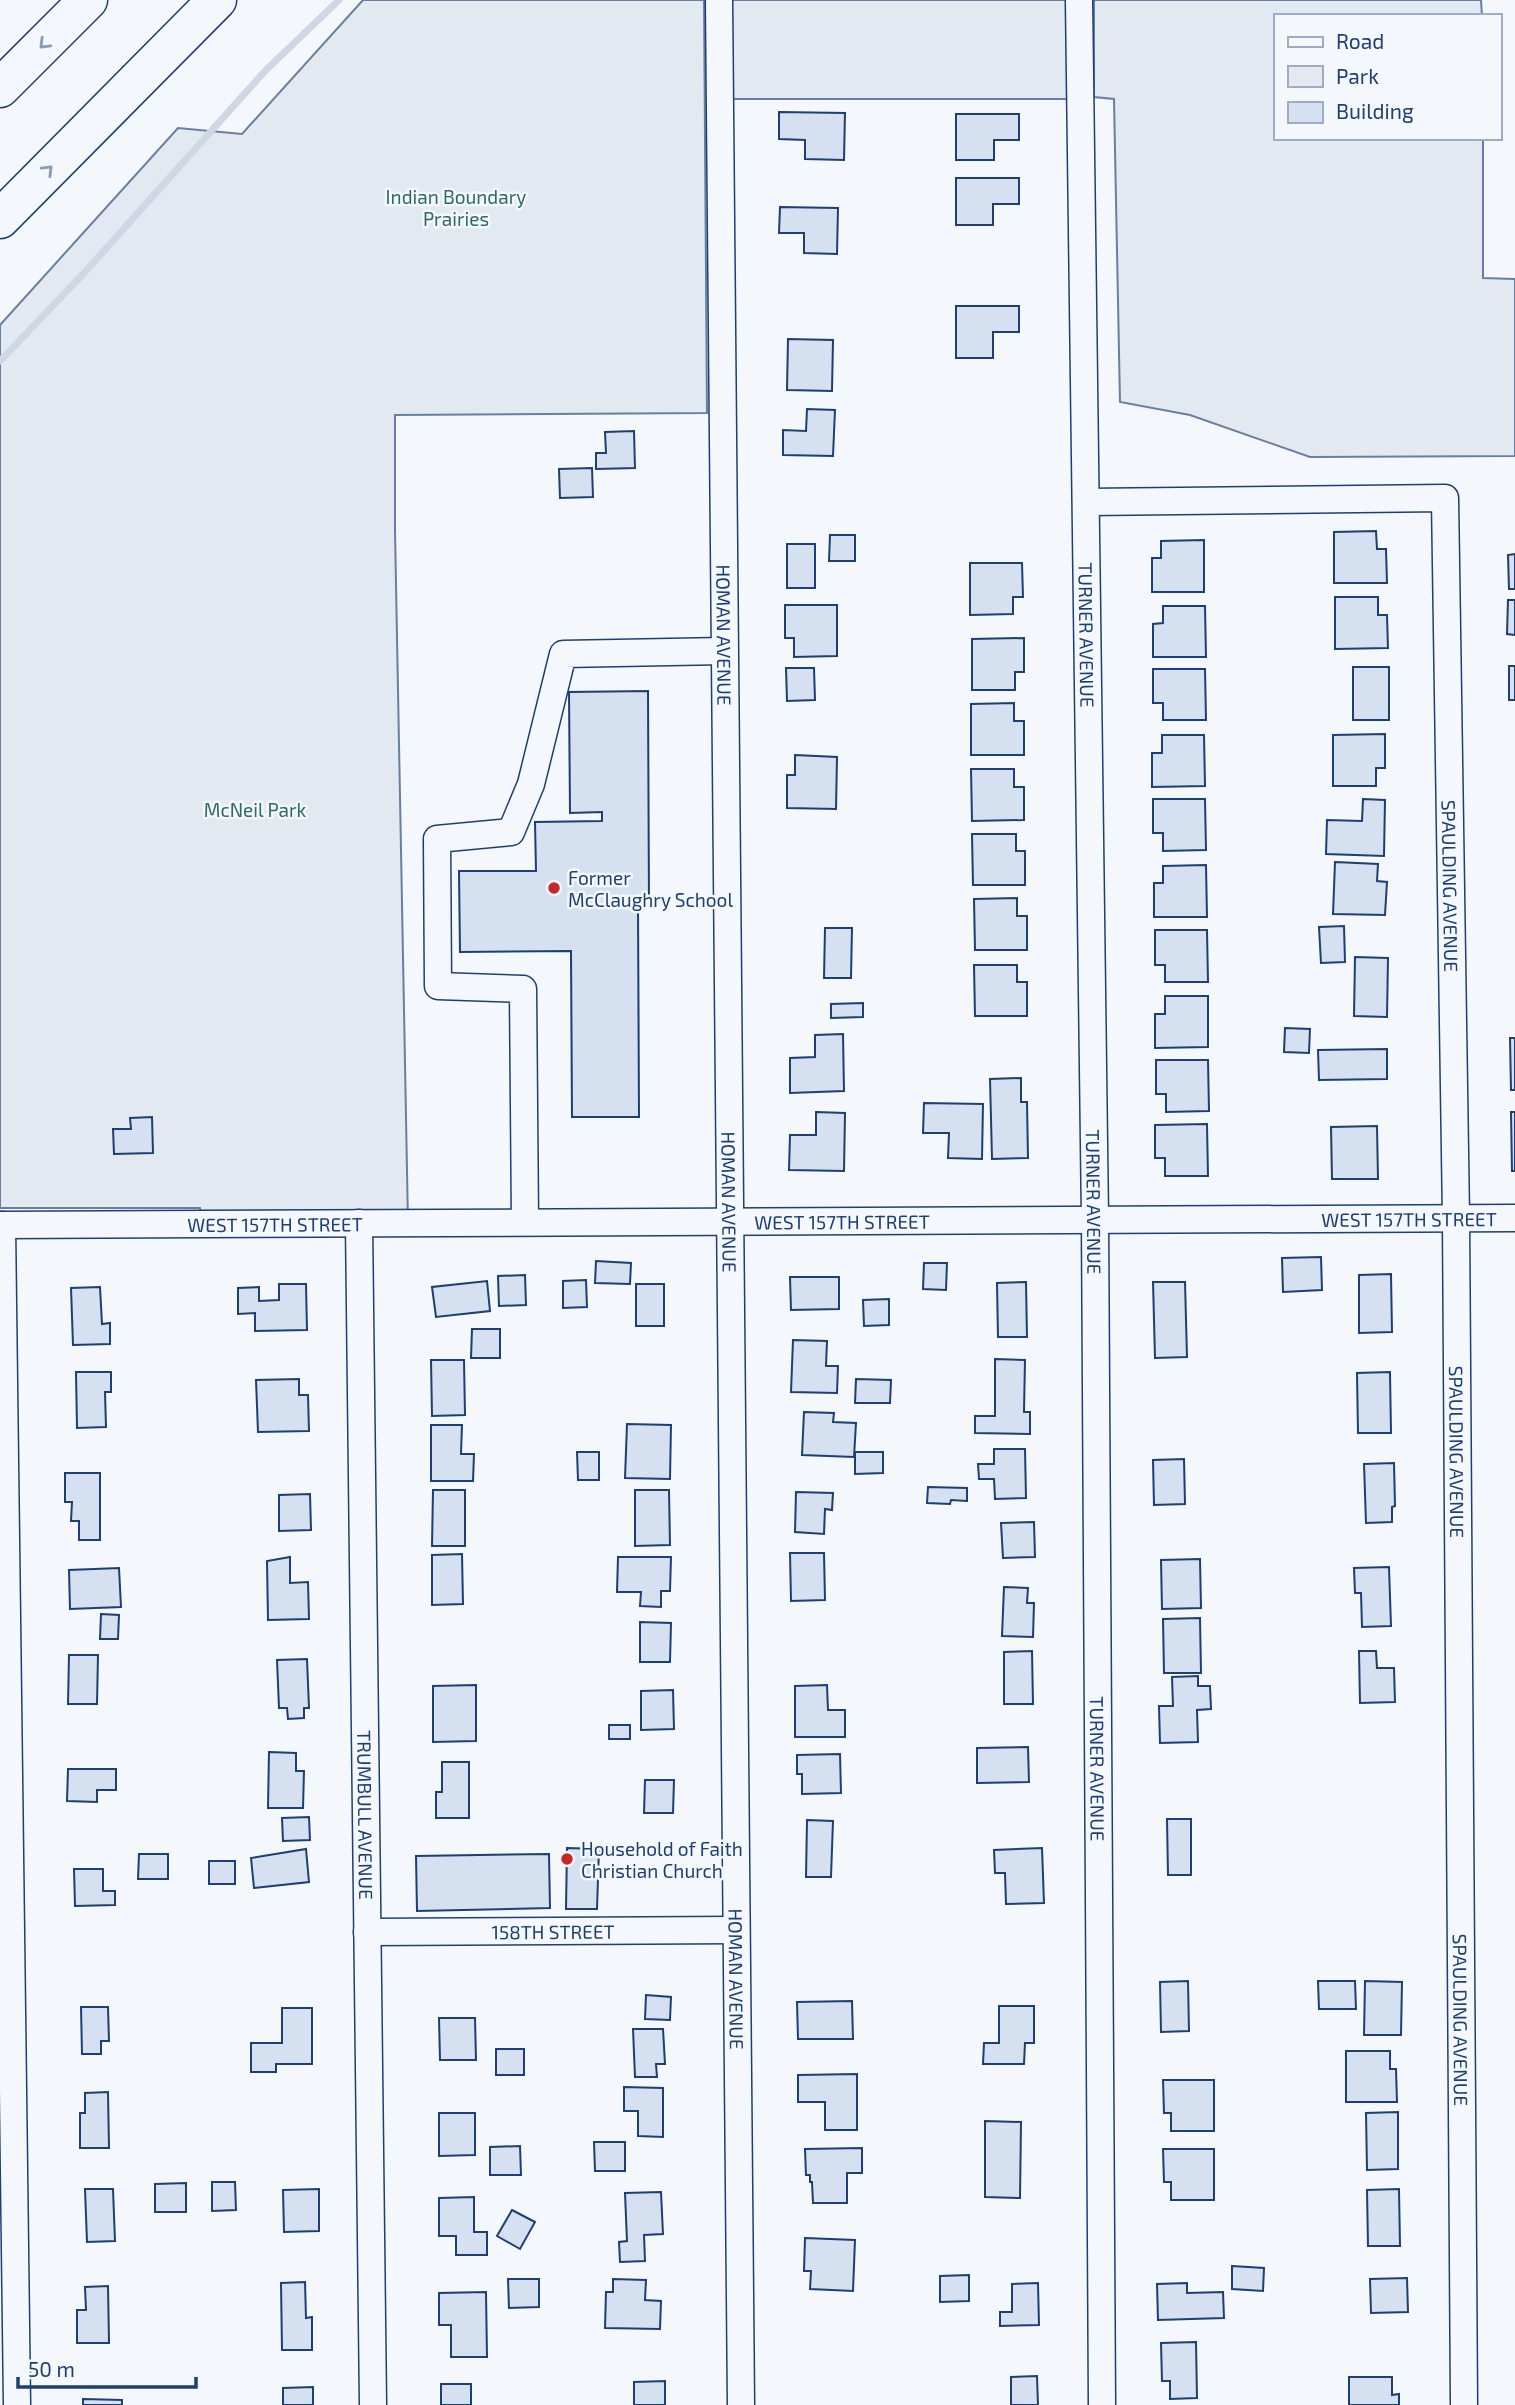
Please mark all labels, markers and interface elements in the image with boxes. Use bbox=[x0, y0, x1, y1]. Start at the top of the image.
legend bbox=[1274, 14, 1501, 140]
text: Road bbox=[1336, 28, 1384, 53]
one-way arrow bbox=[40, 36, 53, 49]
text: Park bbox=[1336, 63, 1379, 88]
text: Building bbox=[1336, 98, 1414, 123]
one-way arrow bbox=[40, 166, 53, 179]
park label: Indian Boundary Prairies bbox=[386, 185, 526, 230]
street label: TURNER AVENUE bbox=[1075, 562, 1100, 708]
street label: HOMAN AVENUE bbox=[713, 564, 737, 706]
park label: McNeil Park bbox=[204, 798, 307, 821]
street label: SPAULDING AVENUE bbox=[1438, 800, 1464, 972]
place label: Former McClaughry School bbox=[568, 866, 733, 911]
marker: Former McClaughry School bbox=[546, 880, 562, 896]
street label: TURNER AVENUE bbox=[1082, 1129, 1107, 1275]
street label: HOMAN AVENUE bbox=[718, 1131, 742, 1273]
street label: WEST 157TH STREET bbox=[1321, 1207, 1497, 1230]
street label: WEST 157TH STREET bbox=[754, 1209, 930, 1233]
street label: WEST 157TH STREET bbox=[187, 1212, 363, 1236]
street label: SPAULDING AVENUE bbox=[1445, 1366, 1470, 1538]
street label: TURNER AVENUE bbox=[1086, 1696, 1110, 1842]
street label: TRUMBULL AVENUE bbox=[354, 1730, 379, 1900]
place label: Household of Faith Christian Church bbox=[581, 1837, 743, 1882]
marker: Household of Faith Christian Church bbox=[559, 1851, 575, 1867]
street label: HOMAN AVENUE bbox=[725, 1908, 749, 2050]
street label: 158TH STREET bbox=[491, 1919, 615, 1943]
street label: SPAULDING AVENUE bbox=[1449, 1934, 1473, 2106]
scale bar bbox=[18, 2346, 196, 2390]
text: 50 m bbox=[28, 2356, 75, 2381]

